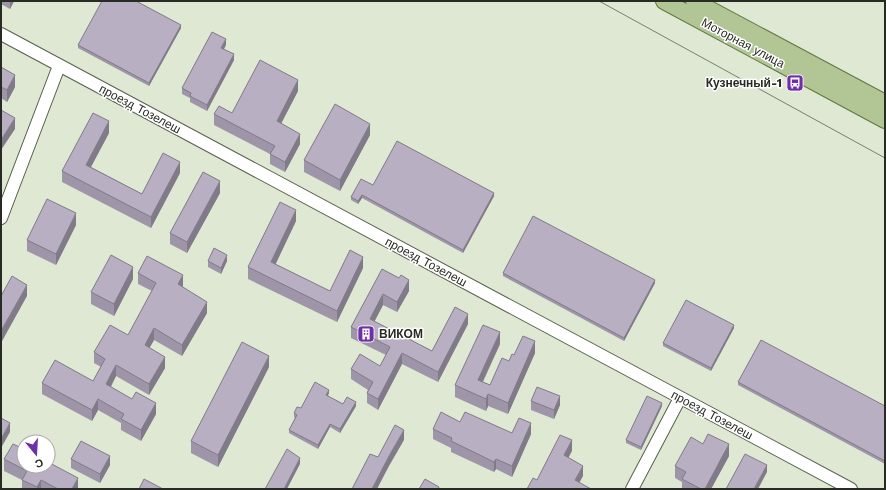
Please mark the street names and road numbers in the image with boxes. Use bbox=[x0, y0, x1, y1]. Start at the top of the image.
street label: Моторная улица bbox=[699, 15, 787, 71]
street label: проезд Тозелеш bbox=[97, 82, 183, 136]
street label: проезд Тозелеш bbox=[383, 235, 469, 289]
street label: проезд Тозелеш bbox=[669, 388, 755, 442]

